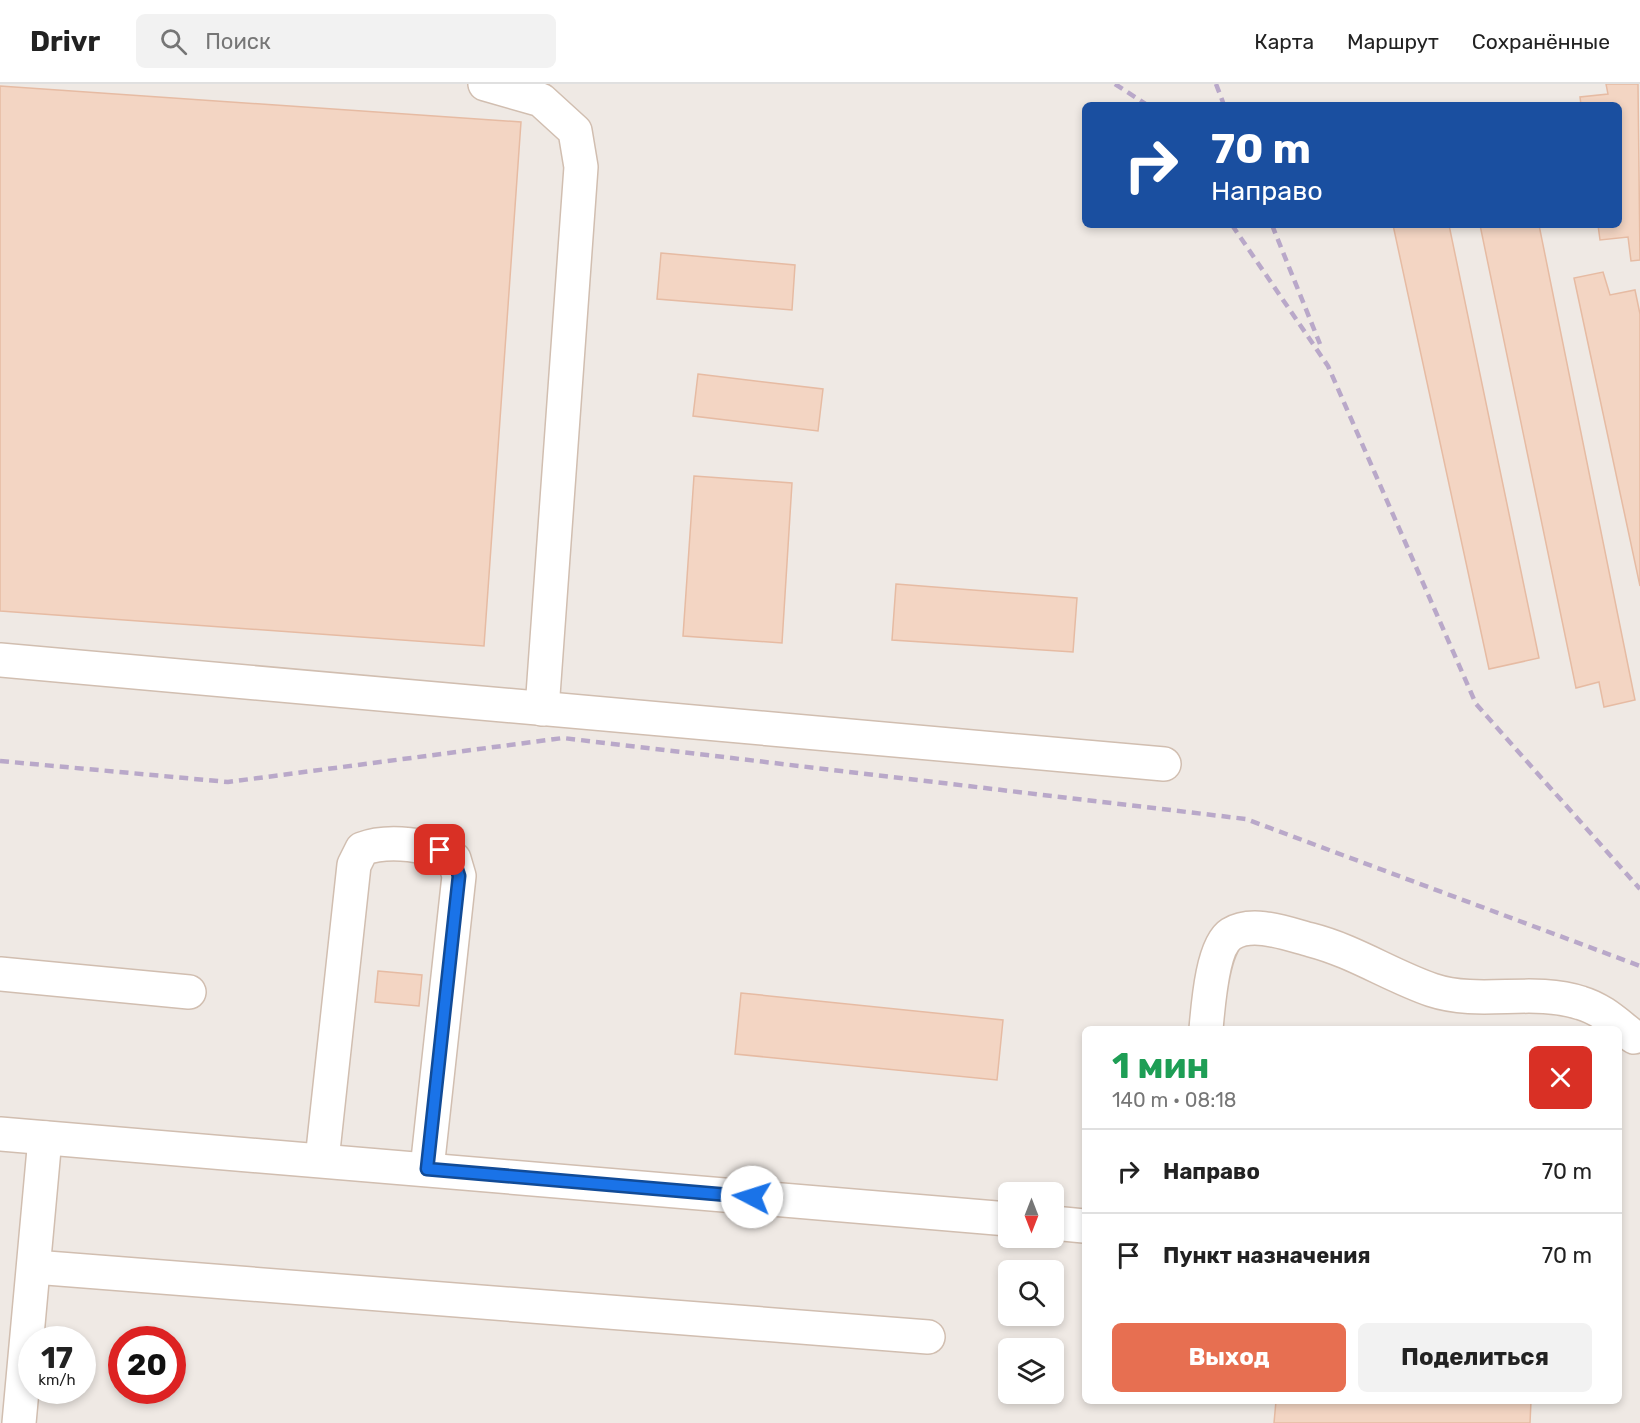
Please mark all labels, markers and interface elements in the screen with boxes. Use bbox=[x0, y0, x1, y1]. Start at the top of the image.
search box bbox=[136, 14, 556, 68]
text: Drivr bbox=[30, 25, 100, 58]
icon: search bbox=[157, 25, 190, 58]
text: Поиск bbox=[205, 28, 271, 55]
text: Карта bbox=[1254, 29, 1314, 54]
text: Маршрут bbox=[1347, 29, 1439, 54]
text: Сохранённые bbox=[1472, 29, 1610, 54]
text: 70 m bbox=[1211, 124, 1311, 174]
icon: right bbox=[1112, 126, 1190, 204]
text: Направо bbox=[1211, 175, 1323, 207]
pin bbox=[414, 824, 465, 875]
icon: arrive bbox=[423, 833, 456, 866]
text: 1 мин bbox=[1112, 1044, 1210, 1087]
button: close bbox=[1529, 1046, 1592, 1109]
text: 140 m · 08:18 bbox=[1112, 1088, 1237, 1112]
icon: right bbox=[1112, 1155, 1145, 1188]
text: Направо bbox=[1163, 1158, 1260, 1185]
text: 70 m bbox=[1542, 1158, 1592, 1185]
position arrow bbox=[720, 1165, 784, 1229]
north arrow bbox=[998, 1182, 1064, 1248]
map controls bbox=[998, 1182, 1064, 1404]
icon: arrive bbox=[1112, 1239, 1145, 1272]
text: Пункт назначения bbox=[1163, 1242, 1371, 1269]
text: 70 m bbox=[1542, 1242, 1592, 1269]
button: search bbox=[998, 1260, 1064, 1326]
button: Выход bbox=[1112, 1323, 1346, 1392]
button: Поделиться bbox=[1358, 1323, 1592, 1392]
speed limit sign: 20 bbox=[108, 1326, 186, 1404]
button: layers bbox=[998, 1338, 1064, 1404]
text: 17 bbox=[41, 1340, 73, 1376]
text: km/h bbox=[38, 1371, 76, 1389]

